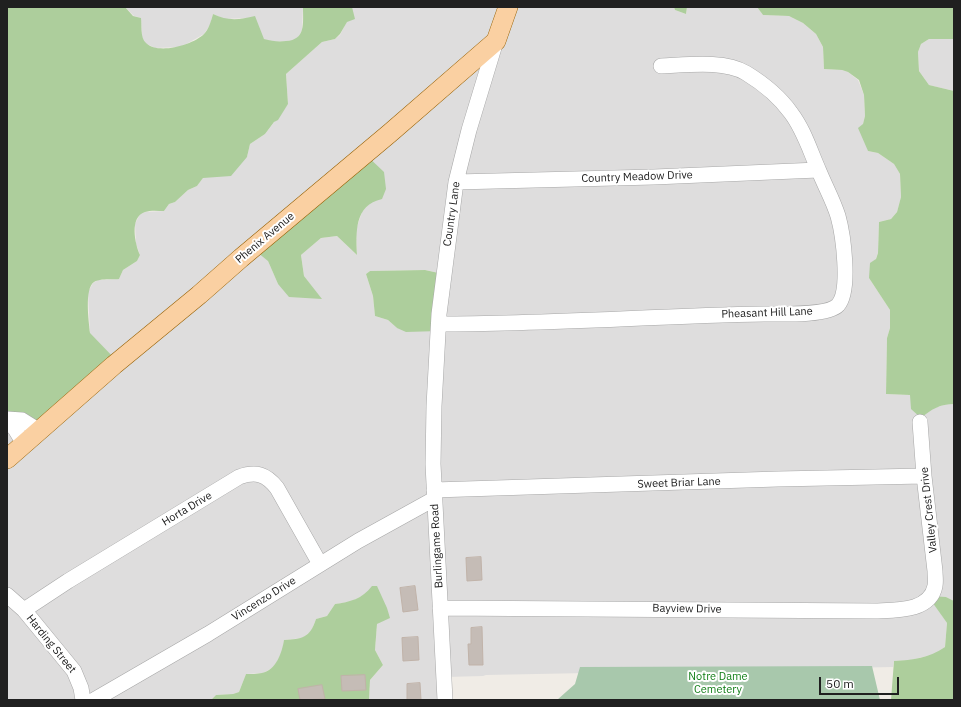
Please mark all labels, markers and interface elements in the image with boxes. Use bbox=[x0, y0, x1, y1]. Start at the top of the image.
street label: Country Meadow Drive bbox=[581, 168, 693, 186]
street label: Country Lane bbox=[441, 181, 463, 247]
street label: Phenix Avenue bbox=[233, 210, 297, 266]
street label: Pheasant Hill Lane bbox=[721, 305, 813, 321]
street label: Valley Crest Drive bbox=[918, 466, 940, 554]
street label: Sweet Briar Lane bbox=[637, 475, 721, 491]
street label: Horta Drive bbox=[160, 489, 214, 529]
street label: Burlingame Road bbox=[428, 503, 446, 589]
street label: Vincenzo Drive bbox=[230, 574, 298, 624]
street label: Bayview Drive bbox=[652, 602, 722, 616]
street label: Harding Street bbox=[23, 612, 79, 676]
scale bar bbox=[821, 669, 901, 695]
park label: Notre Dame Cemetery bbox=[688, 670, 748, 696]
text: 50 m bbox=[826, 676, 854, 691]

